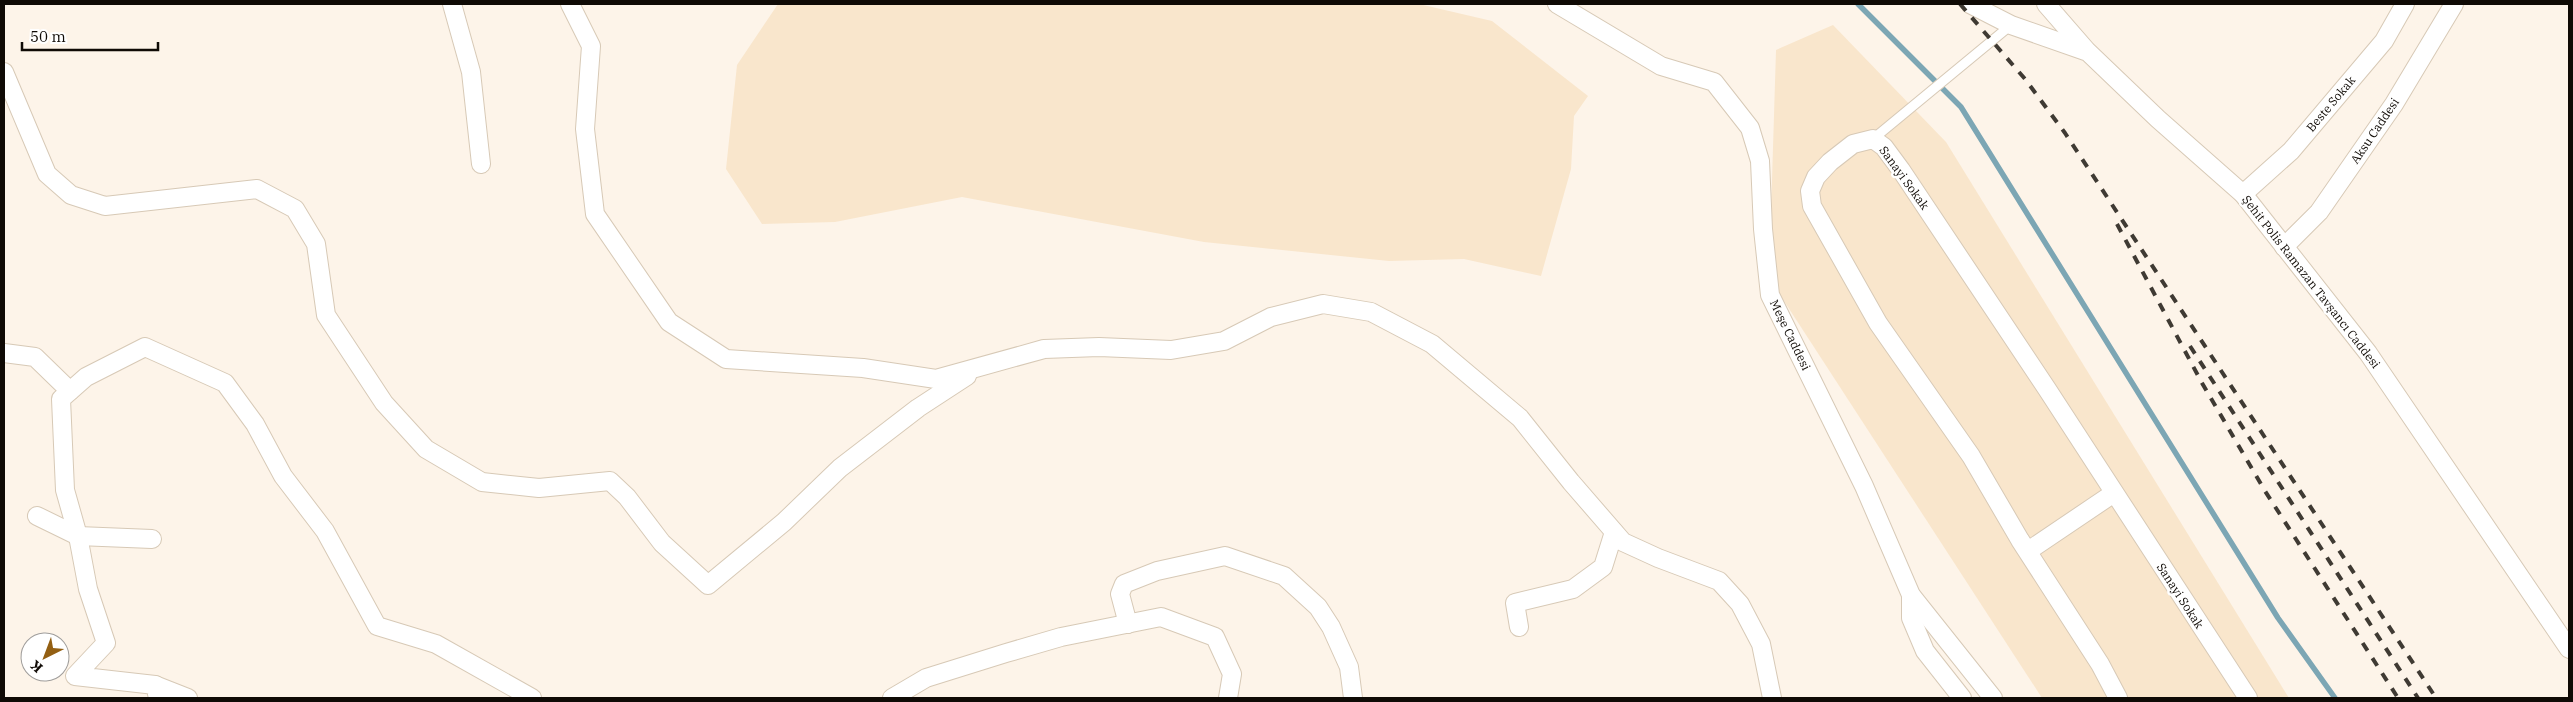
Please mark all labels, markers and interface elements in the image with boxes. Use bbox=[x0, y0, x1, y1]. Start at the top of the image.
scale bar bbox=[22, 20, 159, 52]
text: 50 m bbox=[30, 27, 66, 46]
street label: Beste Sokak bbox=[2303, 73, 2358, 135]
street label: Aksu Caddesi bbox=[2347, 95, 2402, 166]
street label: Sanayi Sokak bbox=[1876, 143, 1933, 212]
street label: Şehit Polis Ramazan Tavşancı Caddesi bbox=[2239, 192, 2384, 371]
street label: Meşe Caddesi bbox=[1767, 297, 1814, 373]
street label: Sanayi Sokak bbox=[2154, 560, 2207, 631]
north arrow bbox=[20, 632, 70, 682]
text: K bbox=[26, 656, 46, 677]

